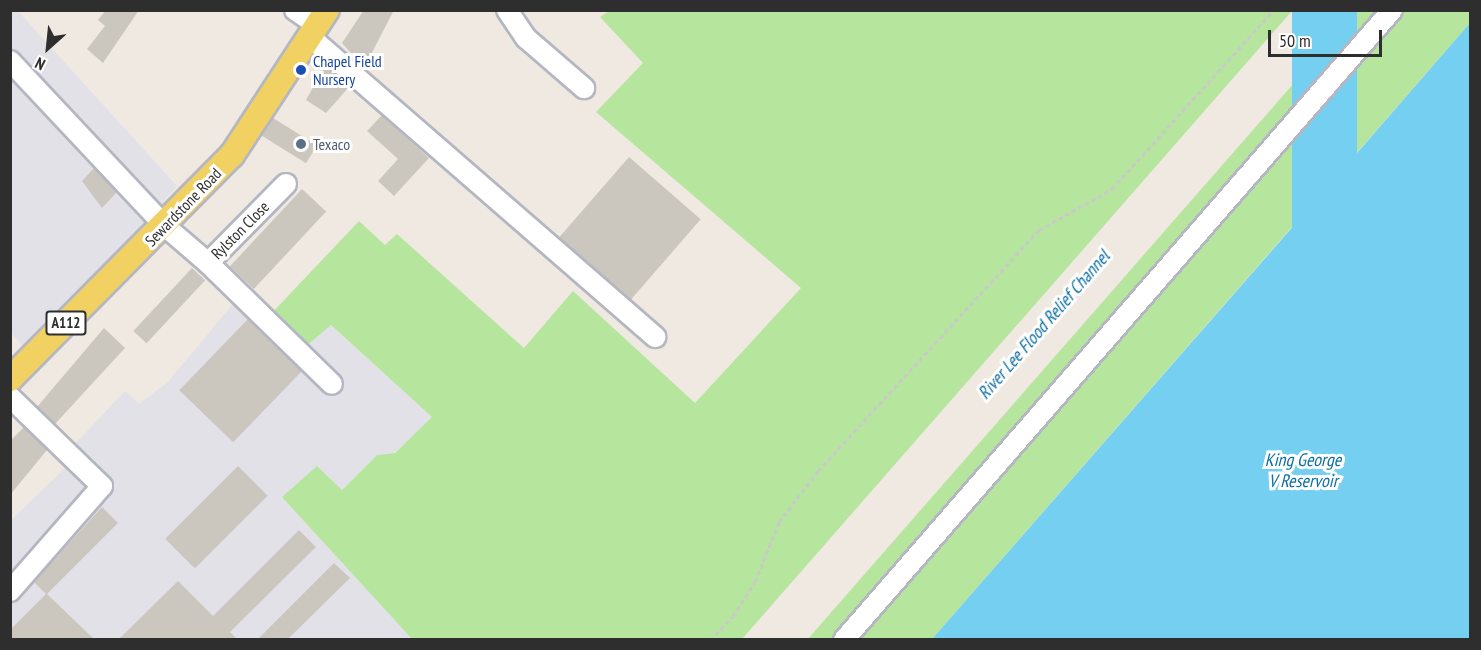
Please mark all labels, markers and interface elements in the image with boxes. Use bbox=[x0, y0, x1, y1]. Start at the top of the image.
north arrow bbox=[18, 18, 78, 78]
scale bar bbox=[1271, 18, 1385, 56]
text: 50 m bbox=[1279, 29, 1311, 52]
place label: Chapel Field Nursery bbox=[313, 51, 382, 89]
text: N bbox=[31, 53, 48, 75]
marker: Chapel Field Nursery bbox=[294, 63, 308, 77]
place label: Texaco bbox=[313, 134, 350, 154]
marker: Texaco bbox=[294, 137, 308, 151]
street label: Sewardstone Road bbox=[141, 164, 225, 250]
street label: Rylston Close bbox=[207, 197, 273, 263]
water label: River Lee Flood Relief Channel bbox=[974, 246, 1114, 404]
road number: A112 bbox=[45, 311, 87, 335]
water label: King George V Reservoir bbox=[1265, 450, 1341, 492]

